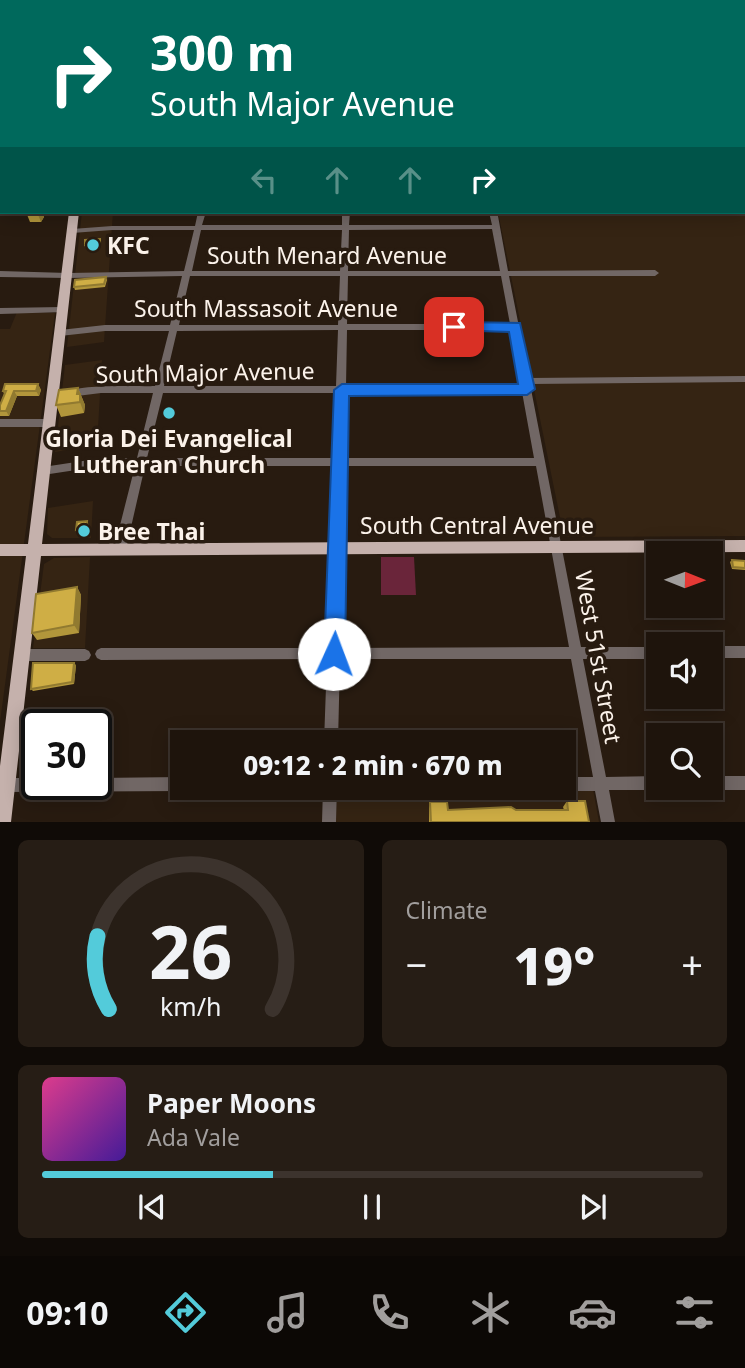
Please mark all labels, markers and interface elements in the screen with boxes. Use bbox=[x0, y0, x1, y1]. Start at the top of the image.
text: 300 m bbox=[150, 19, 295, 85]
icon: right bbox=[35, 28, 126, 119]
text: South Major Avenue bbox=[150, 82, 455, 125]
icon: left bbox=[245, 161, 283, 199]
icon: ahead bbox=[318, 161, 356, 199]
icon: ahead bbox=[391, 161, 429, 199]
icon: right bbox=[464, 161, 502, 199]
place label: KFC bbox=[107, 229, 150, 261]
marker: KFC bbox=[85, 237, 101, 253]
street label: South Menard Avenue bbox=[207, 239, 447, 271]
street label: South Massasoit Avenue bbox=[134, 292, 398, 324]
pin bbox=[424, 297, 484, 357]
icon: arrive bbox=[435, 308, 473, 346]
street label: South Major Avenue bbox=[95, 354, 315, 390]
marker: Gloria Dei Evangelical Lutheran Church bbox=[161, 405, 177, 421]
place label: Gloria Dei Evangelical Lutheran Church bbox=[45, 422, 293, 480]
street label: South Central Avenue bbox=[360, 509, 594, 541]
place label: Bree Thai bbox=[98, 515, 205, 547]
marker: Bree Thai bbox=[76, 523, 92, 539]
north arrow bbox=[646, 541, 723, 618]
map controls bbox=[646, 541, 723, 800]
street label: West 51st Street bbox=[568, 568, 630, 746]
position arrow bbox=[297, 617, 371, 691]
button: sound bbox=[646, 632, 723, 709]
speed limit sign: 30 bbox=[21, 709, 112, 800]
button: search bbox=[646, 723, 723, 800]
text: 09:12 · 2 min · 670 m bbox=[243, 747, 503, 783]
text: Climate bbox=[406, 894, 488, 926]
text: 26 bbox=[149, 902, 232, 1001]
text: 19° bbox=[513, 929, 595, 1000]
text: − bbox=[406, 938, 427, 990]
text: + bbox=[681, 938, 703, 990]
text: km/h bbox=[160, 989, 222, 1023]
text: Paper Moons bbox=[147, 1085, 316, 1121]
text: Ada Vale bbox=[147, 1121, 240, 1153]
icon: previous bbox=[133, 1188, 171, 1226]
icon: pause bbox=[353, 1188, 391, 1226]
icon: next bbox=[574, 1188, 612, 1226]
icon: directions bbox=[161, 1288, 210, 1337]
icon: music bbox=[263, 1288, 312, 1337]
icon: phone bbox=[365, 1288, 414, 1337]
icon: climate bbox=[466, 1288, 515, 1337]
icon: car bbox=[568, 1288, 617, 1337]
icon: filters bbox=[670, 1288, 719, 1337]
text: 09:10 bbox=[26, 1291, 109, 1334]

